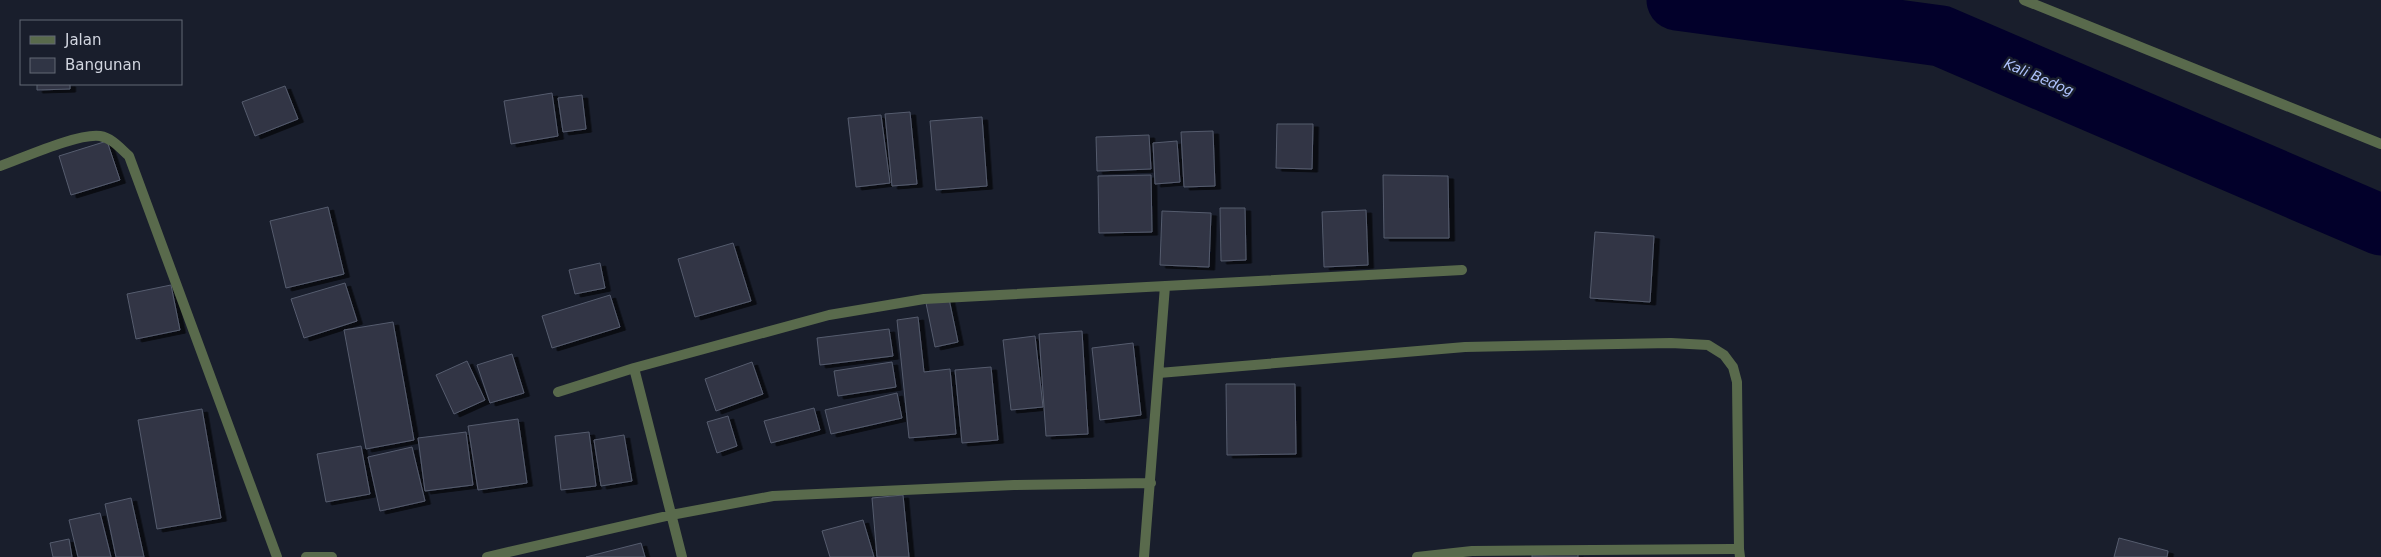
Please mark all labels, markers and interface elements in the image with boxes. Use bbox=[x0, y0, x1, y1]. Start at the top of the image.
legend bbox=[20, 20, 182, 85]
text: Jalan bbox=[64, 31, 101, 49]
water label: Kali Bedog bbox=[2002, 55, 2076, 99]
text: Bangunan bbox=[65, 56, 141, 74]

